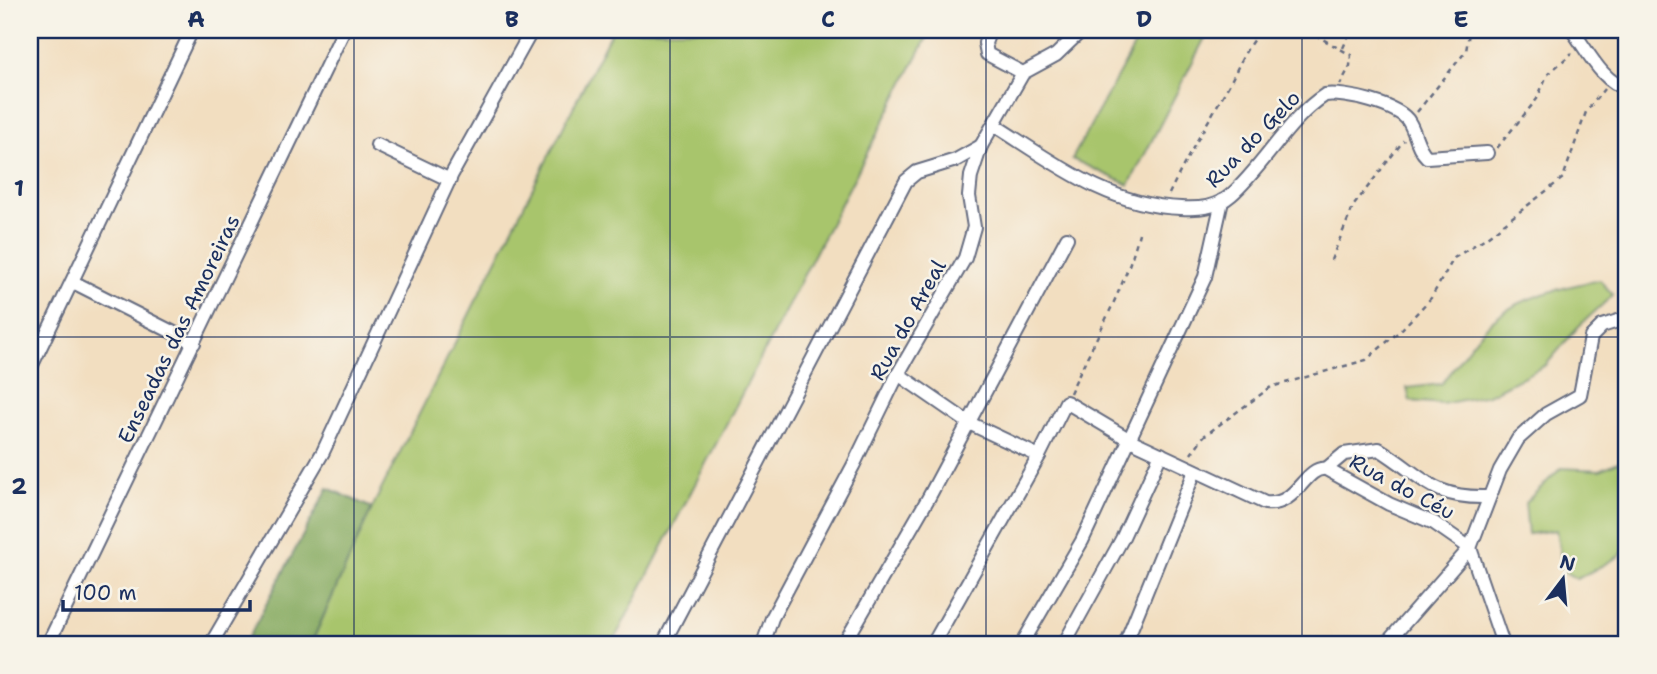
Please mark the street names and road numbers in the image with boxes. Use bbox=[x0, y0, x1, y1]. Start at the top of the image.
street label: Rua do Gelo bbox=[1199, 84, 1307, 194]
street label: Enseadas das Amoreiras bbox=[111, 210, 247, 448]
street label: Rua do Areal bbox=[863, 254, 953, 385]
street label: Rua do Céu bbox=[1345, 448, 1459, 526]

